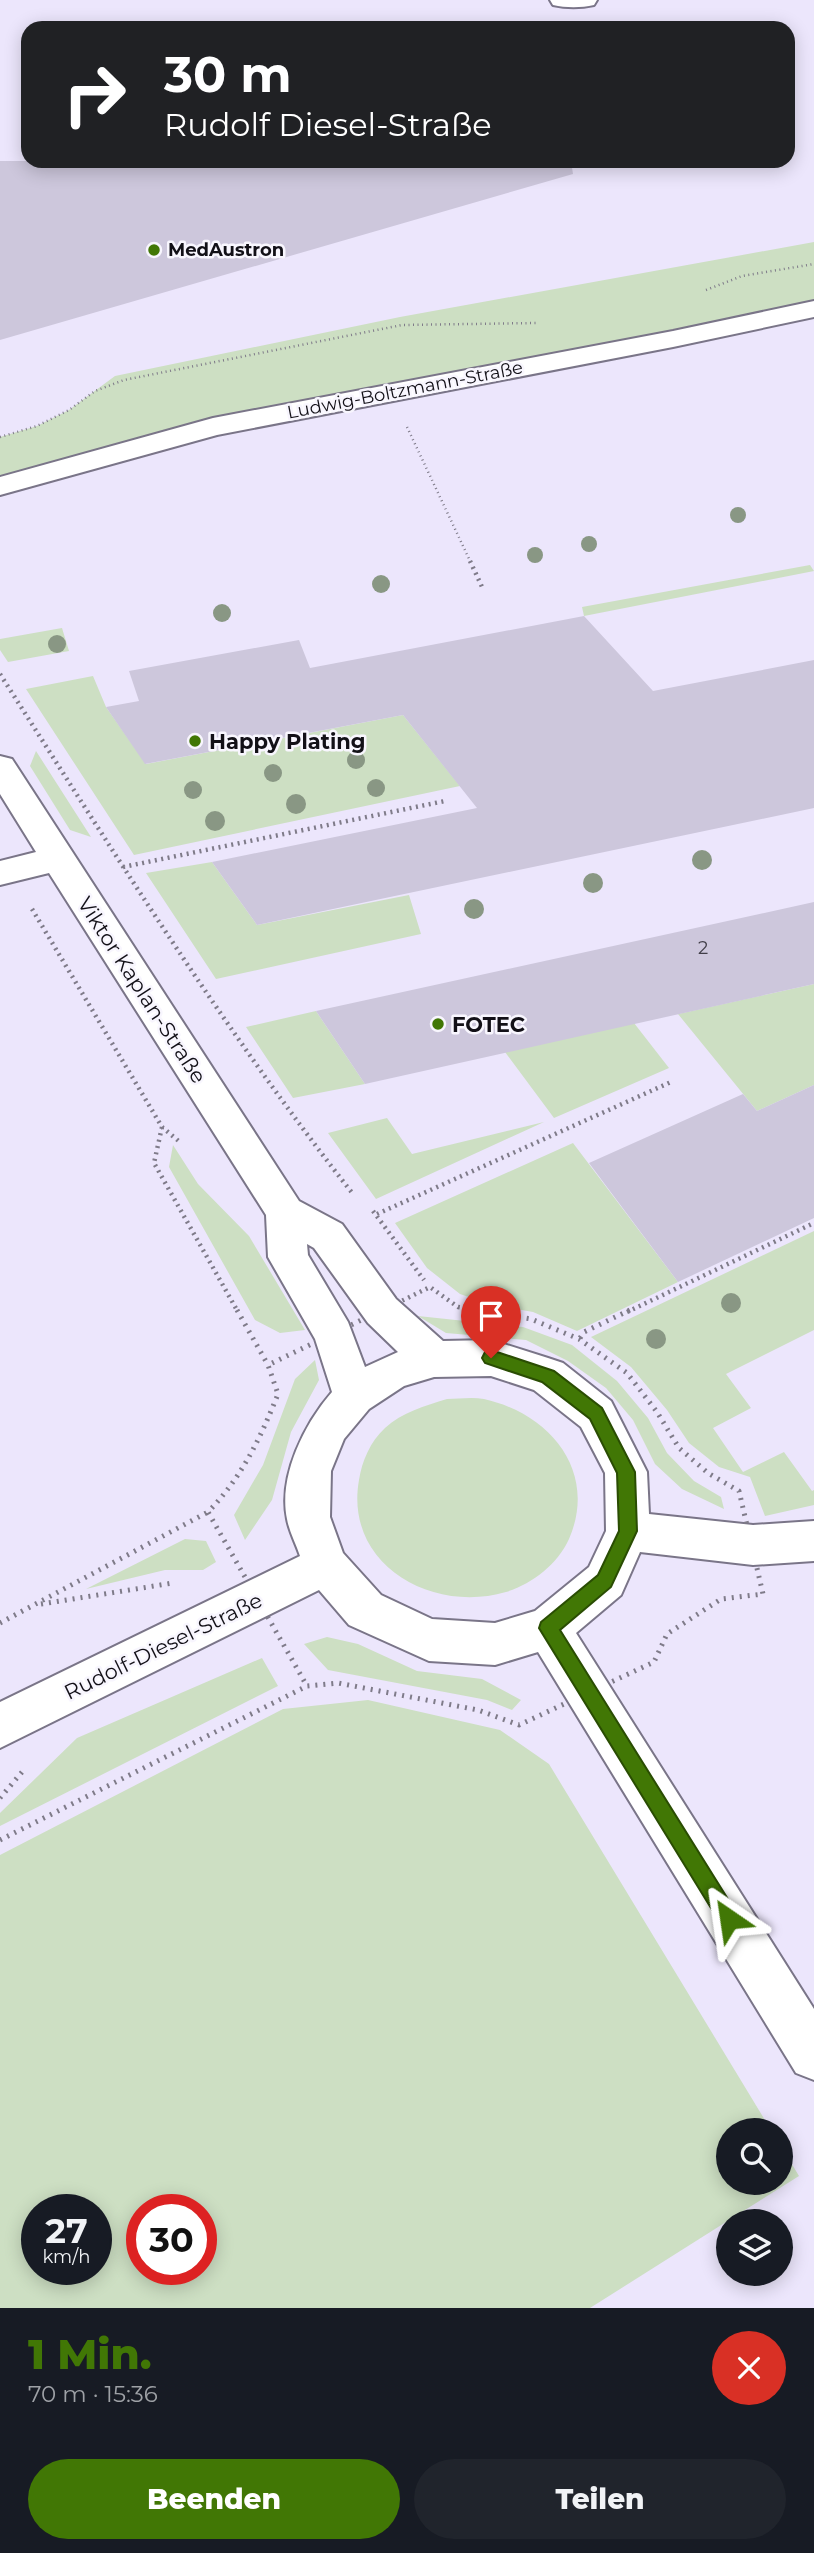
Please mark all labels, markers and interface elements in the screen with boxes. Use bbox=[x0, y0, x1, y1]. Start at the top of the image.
text: 30 m bbox=[164, 45, 292, 104]
icon: right bbox=[49, 49, 140, 140]
text: Rudolf Diesel-Straße bbox=[164, 105, 492, 144]
place label: MedAustron bbox=[168, 239, 284, 261]
marker: MedAustron bbox=[146, 242, 162, 258]
street label: Ludwig-Boltzmann-Straße bbox=[285, 356, 525, 424]
place label: Happy Plating bbox=[209, 729, 366, 754]
marker: Happy Plating bbox=[187, 733, 203, 749]
street label: Viktor Kaplan-Straße bbox=[72, 892, 212, 1088]
house number: 2 bbox=[698, 937, 708, 959]
place label: FOTEC bbox=[452, 1012, 525, 1037]
marker: FOTEC bbox=[430, 1016, 446, 1032]
pin bbox=[461, 1286, 521, 1358]
icon: arrive bbox=[472, 1297, 510, 1335]
street label: Rudolf-Diesel-Straße bbox=[60, 1587, 266, 1705]
position arrow bbox=[692, 1882, 766, 1956]
map controls bbox=[716, 2118, 793, 2286]
button: search bbox=[716, 2118, 793, 2195]
speed limit sign: 30 bbox=[126, 2194, 217, 2285]
text: 27 bbox=[45, 2209, 88, 2252]
button: layers bbox=[716, 2209, 793, 2286]
text: km/h bbox=[42, 2246, 91, 2268]
text: 1 Min. bbox=[28, 2328, 152, 2380]
button: close bbox=[712, 2331, 786, 2405]
text: 70 m · 15:36 bbox=[28, 2380, 158, 2408]
button: Beenden bbox=[28, 2459, 400, 2539]
button: Teilen bbox=[414, 2459, 786, 2539]

